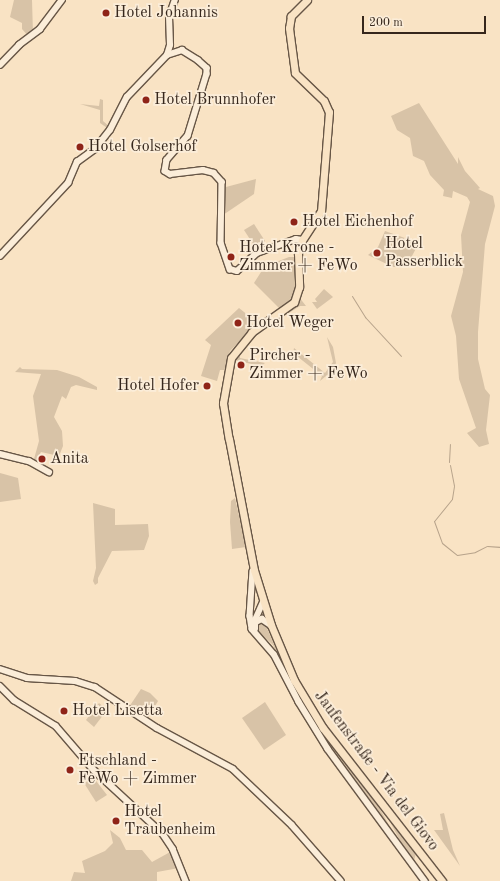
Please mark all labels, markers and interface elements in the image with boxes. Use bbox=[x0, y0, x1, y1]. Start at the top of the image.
place label: Hotel Johannis bbox=[114, 3, 218, 23]
marker: Hotel Johannis bbox=[101, 8, 111, 18]
scale bar bbox=[364, 8, 488, 34]
text: 200 m bbox=[369, 17, 403, 29]
place label: Hotel Brunnhofer bbox=[154, 90, 276, 110]
marker: Hotel Brunnhofer bbox=[141, 95, 151, 105]
place label: Hotel Golserhof bbox=[88, 137, 197, 157]
marker: Hotel Golserhof bbox=[75, 142, 85, 152]
place label: Hotel Eichenhof bbox=[302, 212, 413, 232]
marker: Hotel Eichenhof bbox=[289, 217, 299, 227]
place label: Hotel Passerblick bbox=[385, 234, 463, 272]
place label: Hotel Krone - Zimmer + FeWo bbox=[239, 238, 358, 276]
marker: Hotel Passerblick bbox=[372, 248, 382, 258]
marker: Hotel Krone - Zimmer + FeWo bbox=[226, 252, 236, 262]
place label: Hotel Weger bbox=[246, 313, 334, 333]
marker: Hotel Weger bbox=[233, 318, 243, 328]
place label: Pircher - Zimmer + FeWo bbox=[249, 346, 368, 384]
marker: Pircher - Zimmer + FeWo bbox=[236, 360, 246, 370]
place label: Hotel Hofer bbox=[117, 376, 199, 396]
marker: Hotel Hofer bbox=[202, 381, 212, 391]
place label: Anita bbox=[50, 449, 89, 469]
marker: Anita bbox=[37, 454, 47, 464]
street label: Jaufenstraße - Via del Giovo bbox=[309, 687, 443, 855]
place label: Hotel Lisetta bbox=[72, 701, 163, 721]
marker: Hotel Lisetta bbox=[59, 706, 69, 716]
place label: Etschland - FeWo + Zimmer bbox=[78, 751, 197, 789]
marker: Etschland - FeWo + Zimmer bbox=[65, 765, 75, 775]
place label: Hotel Traubenheim bbox=[124, 802, 216, 840]
marker: Hotel Traubenheim bbox=[111, 816, 121, 826]

